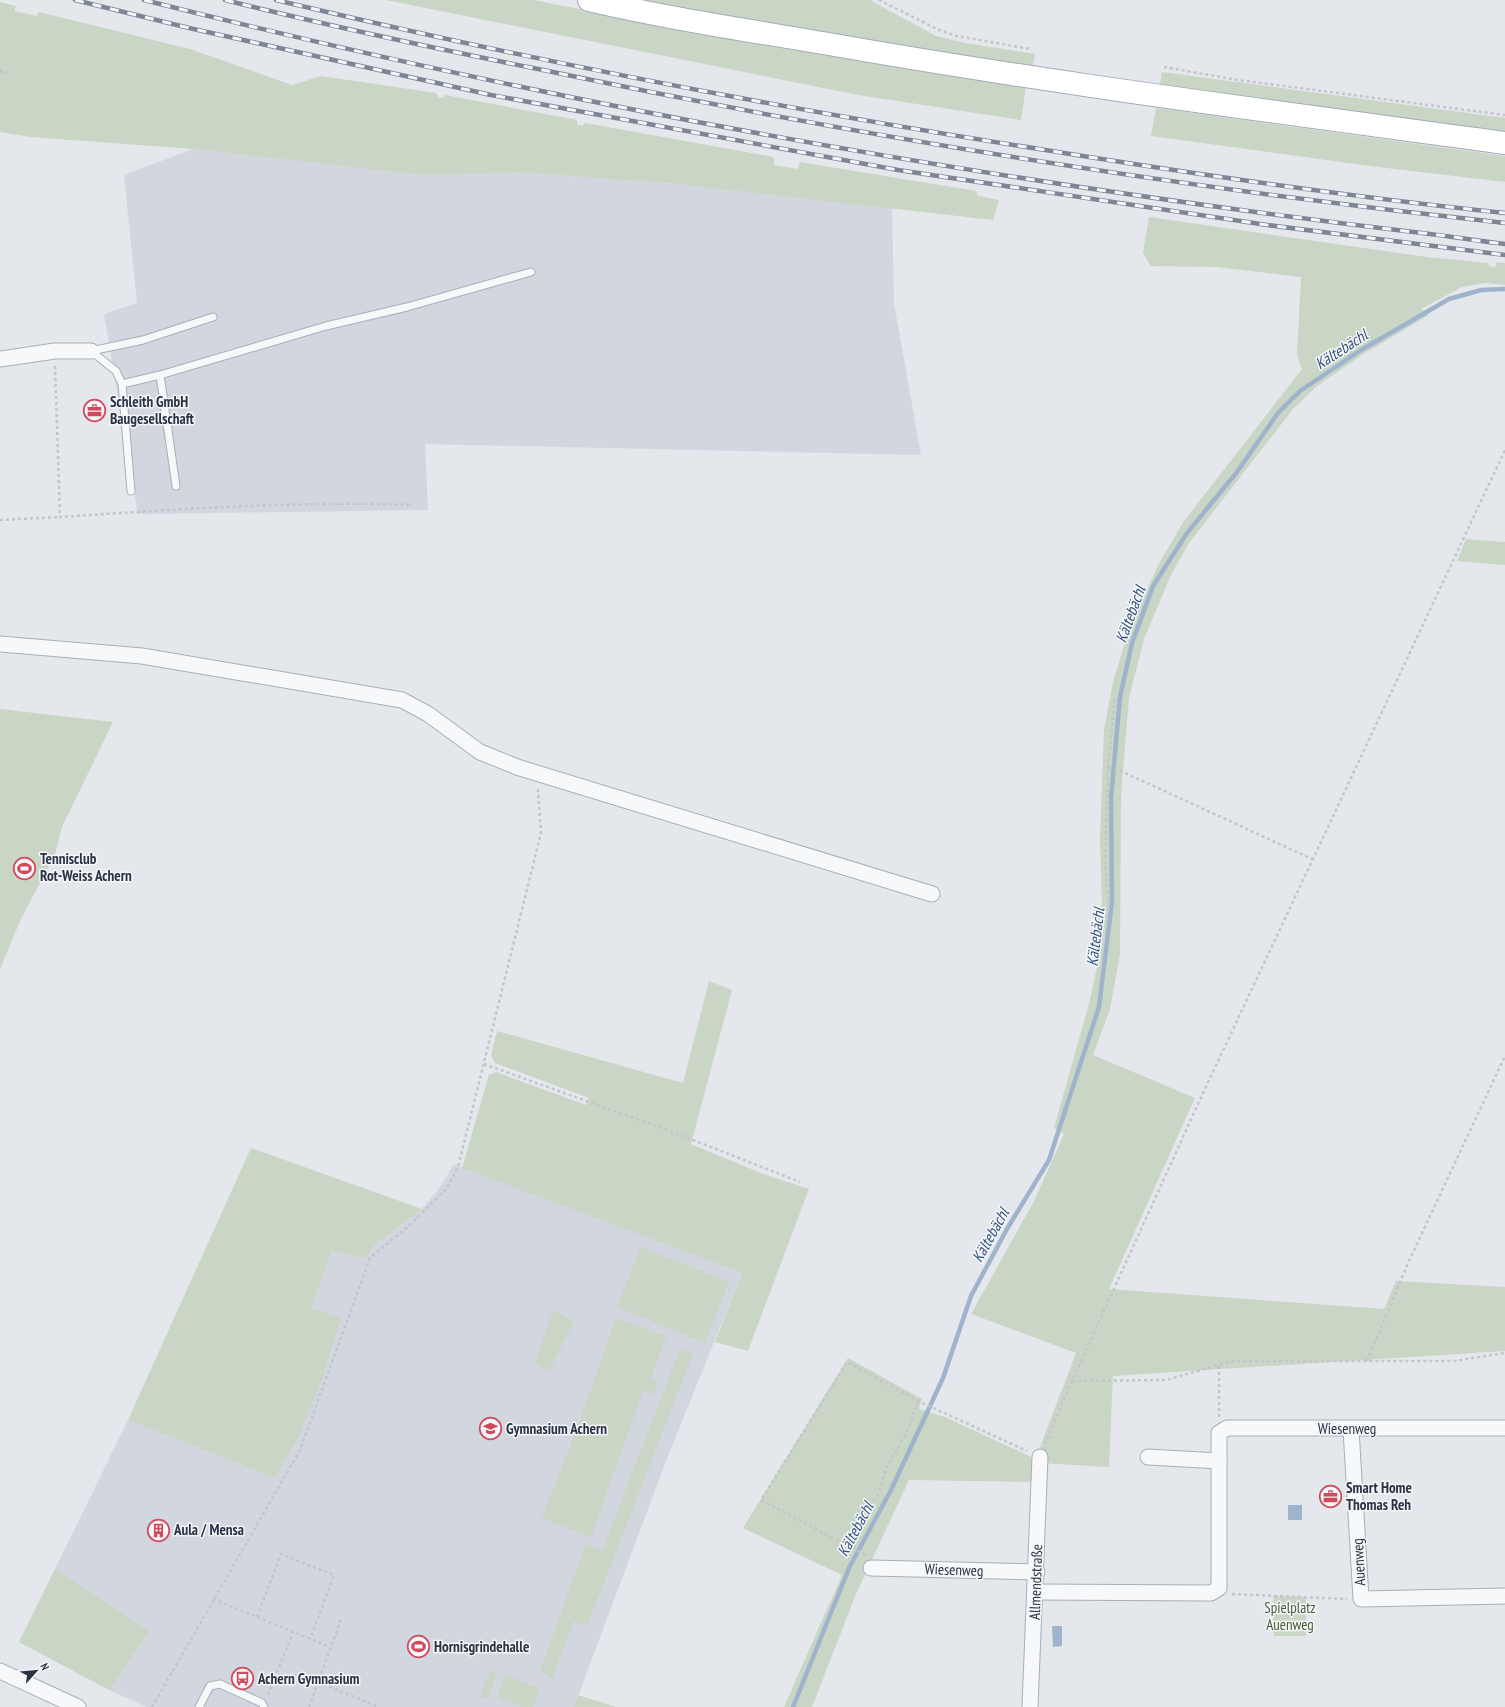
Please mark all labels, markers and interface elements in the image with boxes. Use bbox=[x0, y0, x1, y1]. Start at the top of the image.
water label: Kältebächl bbox=[1311, 324, 1372, 373]
place label: Schleith GmbH Baugesellschaft bbox=[110, 392, 195, 428]
office icon: Schleith GmbH Baugesellschaft bbox=[82, 398, 108, 424]
water label: Kältebächl bbox=[1111, 582, 1150, 645]
place label: Tennisclub Rot-Weiss Achern bbox=[40, 849, 132, 885]
sports icon: Tennisclub Rot-Weiss Achern bbox=[11, 855, 37, 881]
water label: Kältebächl bbox=[1081, 905, 1109, 967]
water label: Kältebächl bbox=[967, 1203, 1014, 1266]
school or university icon: Gymnasium Achern bbox=[478, 1416, 504, 1442]
place label: Gymnasium Achern bbox=[506, 1419, 607, 1438]
street label: Wiesenweg bbox=[1318, 1419, 1376, 1438]
place label: Smart Home Thomas Reh bbox=[1346, 1478, 1412, 1514]
office icon: Smart Home Thomas Reh bbox=[1318, 1484, 1344, 1510]
water label: Kältebächl bbox=[832, 1497, 878, 1560]
building icon: Aula / Mensa bbox=[145, 1517, 171, 1543]
place label: Aula / Mensa bbox=[173, 1520, 244, 1539]
street label: Auenweg bbox=[1348, 1538, 1369, 1586]
street label: Allmendstraße bbox=[1025, 1544, 1046, 1620]
street label: Wiesenweg bbox=[924, 1559, 984, 1580]
park label: Spielplatz Auenweg bbox=[1264, 1598, 1316, 1634]
sports icon: Hornisgrindehalle bbox=[405, 1634, 431, 1660]
place label: Hornisgrindehalle bbox=[434, 1637, 529, 1656]
north arrow bbox=[16, 1651, 56, 1691]
text: N bbox=[37, 1661, 53, 1672]
bus stop icon: Achern Gymnasium bbox=[229, 1666, 255, 1692]
place label: Achern Gymnasium bbox=[257, 1669, 359, 1688]

